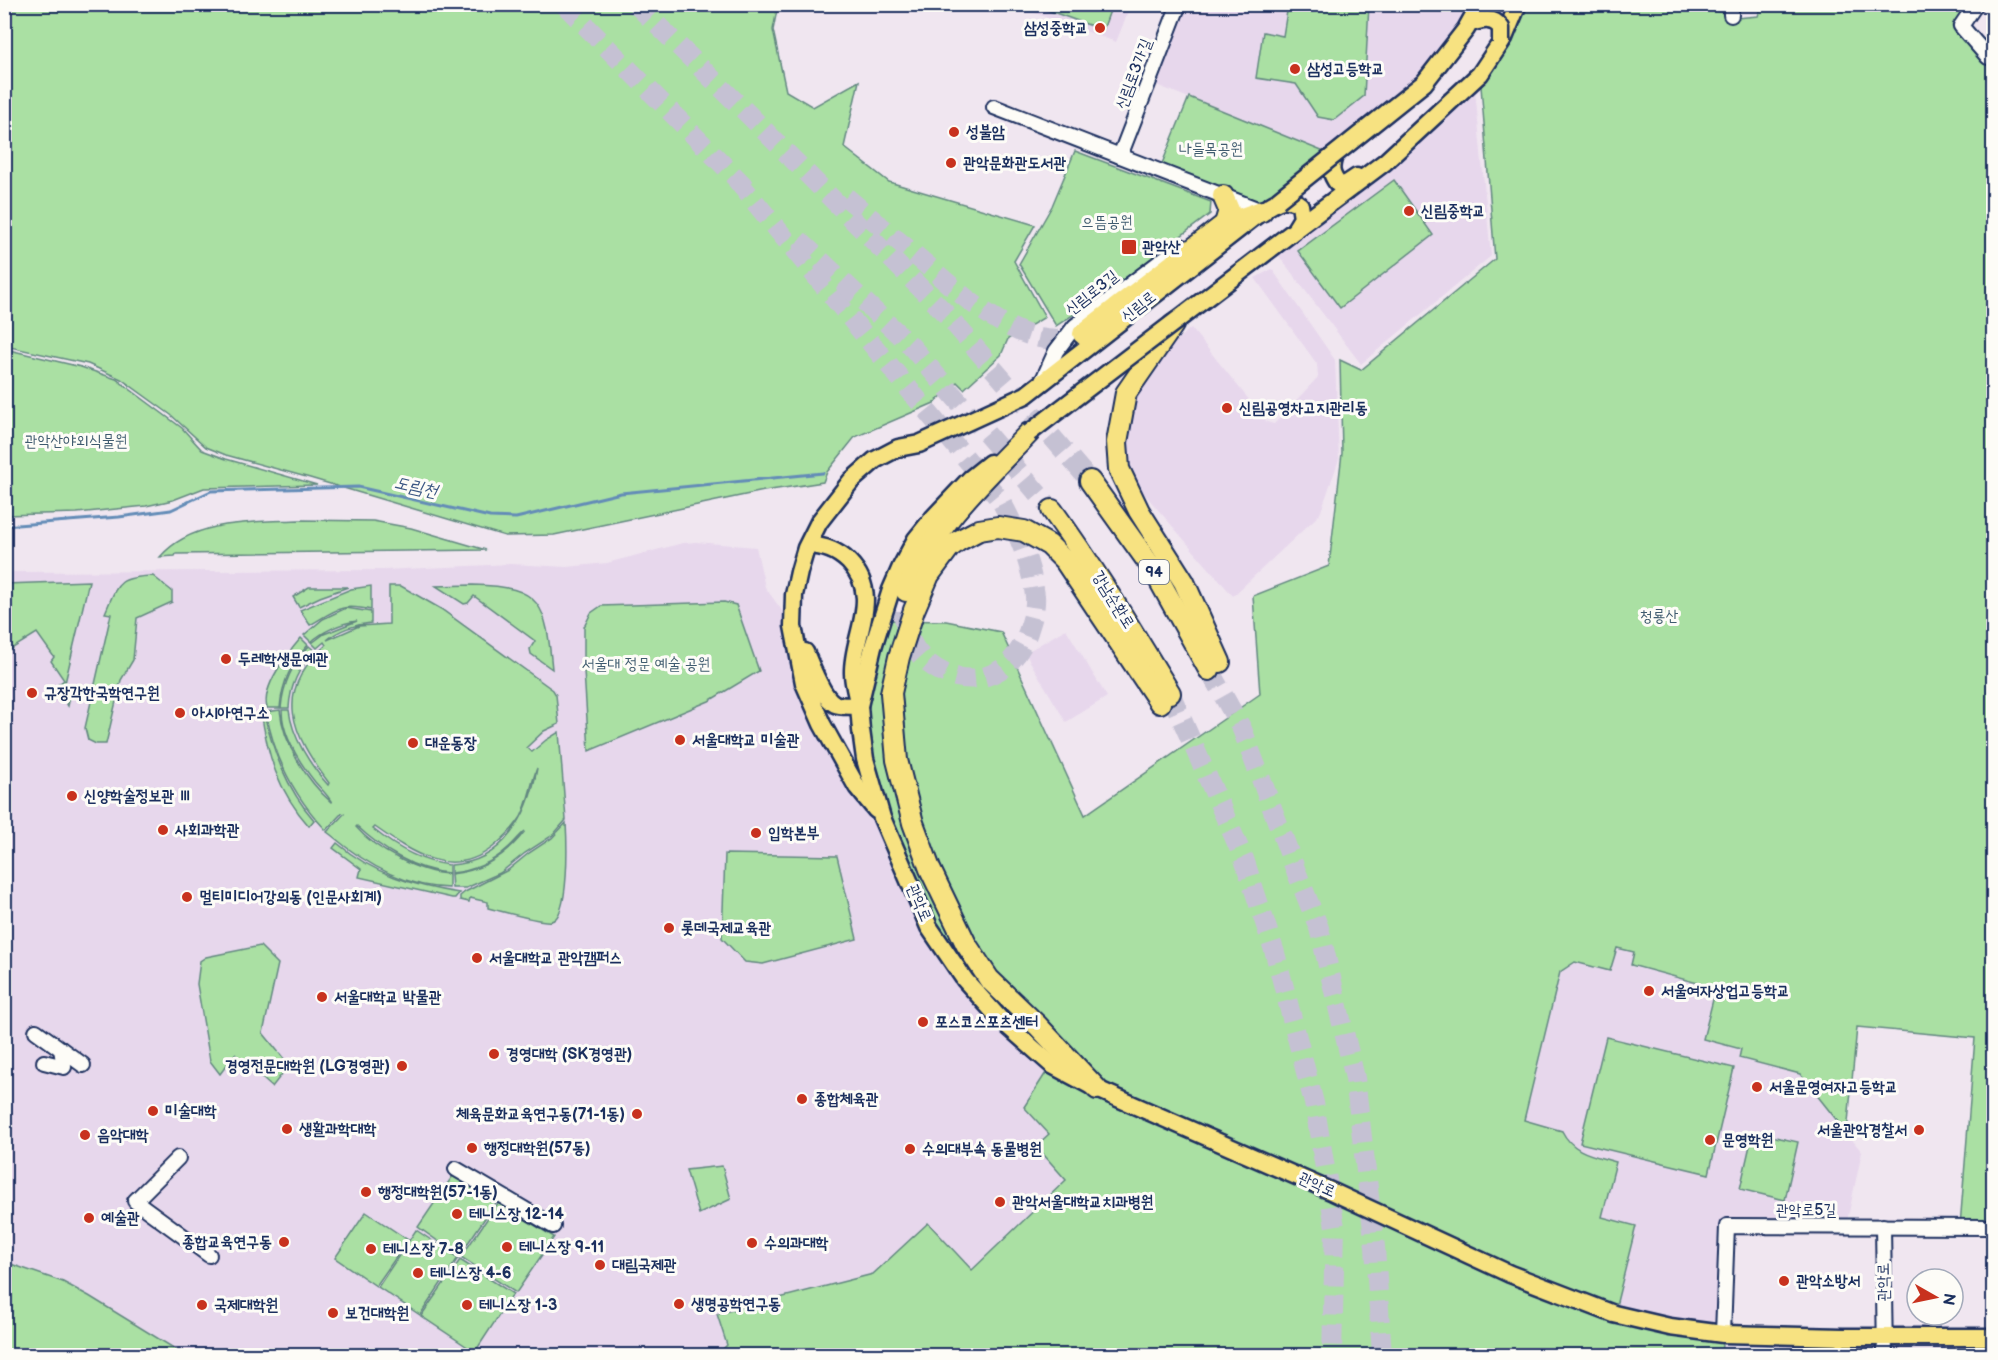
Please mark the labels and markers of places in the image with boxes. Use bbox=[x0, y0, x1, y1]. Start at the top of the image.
place label: 삼성중학교 bbox=[1024, 19, 1088, 38]
marker: 삼성중학교 bbox=[1093, 21, 1107, 35]
place label: 삼성고등학교 bbox=[1307, 60, 1384, 79]
marker: 삼성고등학교 bbox=[1288, 62, 1302, 76]
place label: 성불암 bbox=[966, 123, 1005, 142]
marker: 성불암 bbox=[947, 125, 961, 139]
place label: 관악문화관도서관 bbox=[963, 154, 1066, 173]
marker: 관악문화관도서관 bbox=[944, 156, 958, 170]
place label: 신림중학교 bbox=[1421, 202, 1485, 221]
marker: 신림중학교 bbox=[1402, 204, 1416, 218]
marker: 관악산 bbox=[1120, 238, 1138, 256]
place label: 관악산 bbox=[1142, 238, 1181, 257]
place label: 신림공영차고지관리동 bbox=[1239, 399, 1368, 418]
marker: 신림공영차고지관리동 bbox=[1220, 401, 1234, 415]
place label: 두레학생문예관 bbox=[238, 650, 328, 669]
marker: 두레학생문예관 bbox=[219, 652, 233, 666]
place label: 규장각한국학연구원 bbox=[44, 684, 160, 703]
marker: 규장각한국학연구원 bbox=[25, 686, 39, 700]
place label: 아시아연구소 bbox=[191, 704, 269, 723]
marker: 아시아연구소 bbox=[173, 706, 187, 720]
place label: 서울대학교 미술관 bbox=[692, 731, 799, 750]
marker: 서울대학교 미술관 bbox=[673, 733, 687, 747]
place label: 대운동장 bbox=[425, 734, 477, 753]
marker: 대운동장 bbox=[406, 736, 420, 750]
place label: 신양학술정보관 Ⅲ bbox=[84, 787, 191, 806]
marker: 신양학술정보관 Ⅲ bbox=[65, 789, 79, 803]
place label: 사회과학관 bbox=[174, 821, 240, 840]
marker: 사회과학관 bbox=[156, 823, 170, 837]
place label: 입학본부 bbox=[768, 824, 820, 843]
marker: 입학본부 bbox=[749, 826, 763, 840]
place label: 멀티미디어강의동 (인문사회계) bbox=[199, 888, 382, 907]
marker: 멀티미디어강의동 (인문사회계) bbox=[180, 890, 194, 904]
place label: 롯데국제교육관 bbox=[681, 919, 771, 938]
marker: 롯데국제교육관 bbox=[662, 921, 676, 935]
place label: 서울대학교 관악캠퍼스 bbox=[489, 949, 622, 968]
marker: 서울대학교 관악캠퍼스 bbox=[470, 951, 484, 965]
place label: 서울여자상업고등학교 bbox=[1661, 982, 1790, 1001]
marker: 서울여자상업고등학교 bbox=[1642, 984, 1656, 998]
place label: 서울대학교 박물관 bbox=[334, 988, 441, 1007]
marker: 서울대학교 박물관 bbox=[315, 990, 329, 1004]
place label: 포스코스포츠센터 bbox=[935, 1013, 1038, 1032]
marker: 포스코스포츠센터 bbox=[916, 1015, 930, 1029]
place label: 경영대학 (SK경영관) bbox=[506, 1045, 632, 1064]
marker: 경영대학 (SK경영관) bbox=[487, 1047, 501, 1061]
place label: 경영전문대학원 (LG경영관) bbox=[225, 1057, 390, 1076]
marker: 경영전문대학원 (LG경영관) bbox=[395, 1059, 409, 1073]
place label: 서울문영여자고등학교 bbox=[1769, 1078, 1898, 1097]
marker: 서울문영여자고등학교 bbox=[1750, 1080, 1764, 1094]
place label: 종합체육관 bbox=[814, 1090, 879, 1109]
marker: 종합체육관 bbox=[795, 1092, 809, 1106]
place label: 미술대학 bbox=[165, 1102, 217, 1121]
marker: 미술대학 bbox=[146, 1104, 160, 1118]
place label: 체육문화교육연구동(71-1동) bbox=[456, 1105, 625, 1124]
marker: 체육문화교육연구동(71-1동) bbox=[630, 1107, 644, 1121]
place label: 생활과학대학 bbox=[299, 1120, 376, 1139]
place label: 서울관악경찰서 bbox=[1817, 1121, 1907, 1140]
marker: 생활과학대학 bbox=[280, 1122, 294, 1136]
marker: 서울관악경찰서 bbox=[1912, 1123, 1926, 1137]
place label: 음악대학 bbox=[97, 1126, 149, 1145]
marker: 음악대학 bbox=[78, 1128, 92, 1142]
place label: 문영학원 bbox=[1722, 1131, 1774, 1150]
marker: 문영학원 bbox=[1703, 1133, 1717, 1147]
place label: 행정대학원(57동) bbox=[483, 1139, 591, 1158]
place label: 수의대부속 동물병원 bbox=[922, 1140, 1042, 1159]
marker: 행정대학원(57동) bbox=[465, 1141, 479, 1155]
marker: 수의대부속 동물병원 bbox=[903, 1142, 917, 1156]
place label: 행정대학원(57-1동) bbox=[377, 1183, 498, 1202]
marker: 행정대학원(57-1동) bbox=[359, 1185, 373, 1199]
place label: 관악서울대학교치과병원 bbox=[1012, 1193, 1154, 1212]
marker: 관악서울대학교치과병원 bbox=[993, 1195, 1007, 1209]
place label: 테니스장 12-14 bbox=[469, 1205, 564, 1224]
marker: 테니스장 12-14 bbox=[450, 1207, 464, 1221]
place label: 예술관 bbox=[101, 1209, 140, 1228]
marker: 예술관 bbox=[82, 1211, 96, 1225]
place label: 종합교육연구동 bbox=[182, 1233, 272, 1252]
place label: 수의과대학 bbox=[764, 1234, 829, 1253]
marker: 종합교육연구동 bbox=[277, 1235, 291, 1249]
marker: 수의과대학 bbox=[745, 1236, 759, 1250]
place label: 테니스장 9-11 bbox=[519, 1238, 604, 1257]
place label: 테니스장 7-8 bbox=[383, 1240, 464, 1259]
marker: 테니스장 9-11 bbox=[500, 1240, 514, 1254]
marker: 테니스장 7-8 bbox=[364, 1242, 378, 1256]
place label: 대림국제관 bbox=[612, 1256, 677, 1275]
marker: 대림국제관 bbox=[593, 1258, 607, 1272]
place label: 테니스장 4-6 bbox=[430, 1264, 512, 1283]
marker: 테니스장 4-6 bbox=[411, 1266, 425, 1280]
place label: 관악소방서 bbox=[1796, 1272, 1861, 1291]
marker: 관악소방서 bbox=[1777, 1274, 1791, 1288]
place label: 생명공학연구동 bbox=[691, 1295, 781, 1314]
place label: 국제대학원 bbox=[214, 1296, 279, 1315]
place label: 테니스장 1-3 bbox=[479, 1296, 557, 1315]
marker: 생명공학연구동 bbox=[672, 1297, 686, 1311]
marker: 국제대학원 bbox=[195, 1298, 209, 1312]
marker: 테니스장 1-3 bbox=[460, 1298, 474, 1312]
place label: 보건대학원 bbox=[345, 1304, 410, 1323]
marker: 보건대학원 bbox=[326, 1306, 340, 1320]

